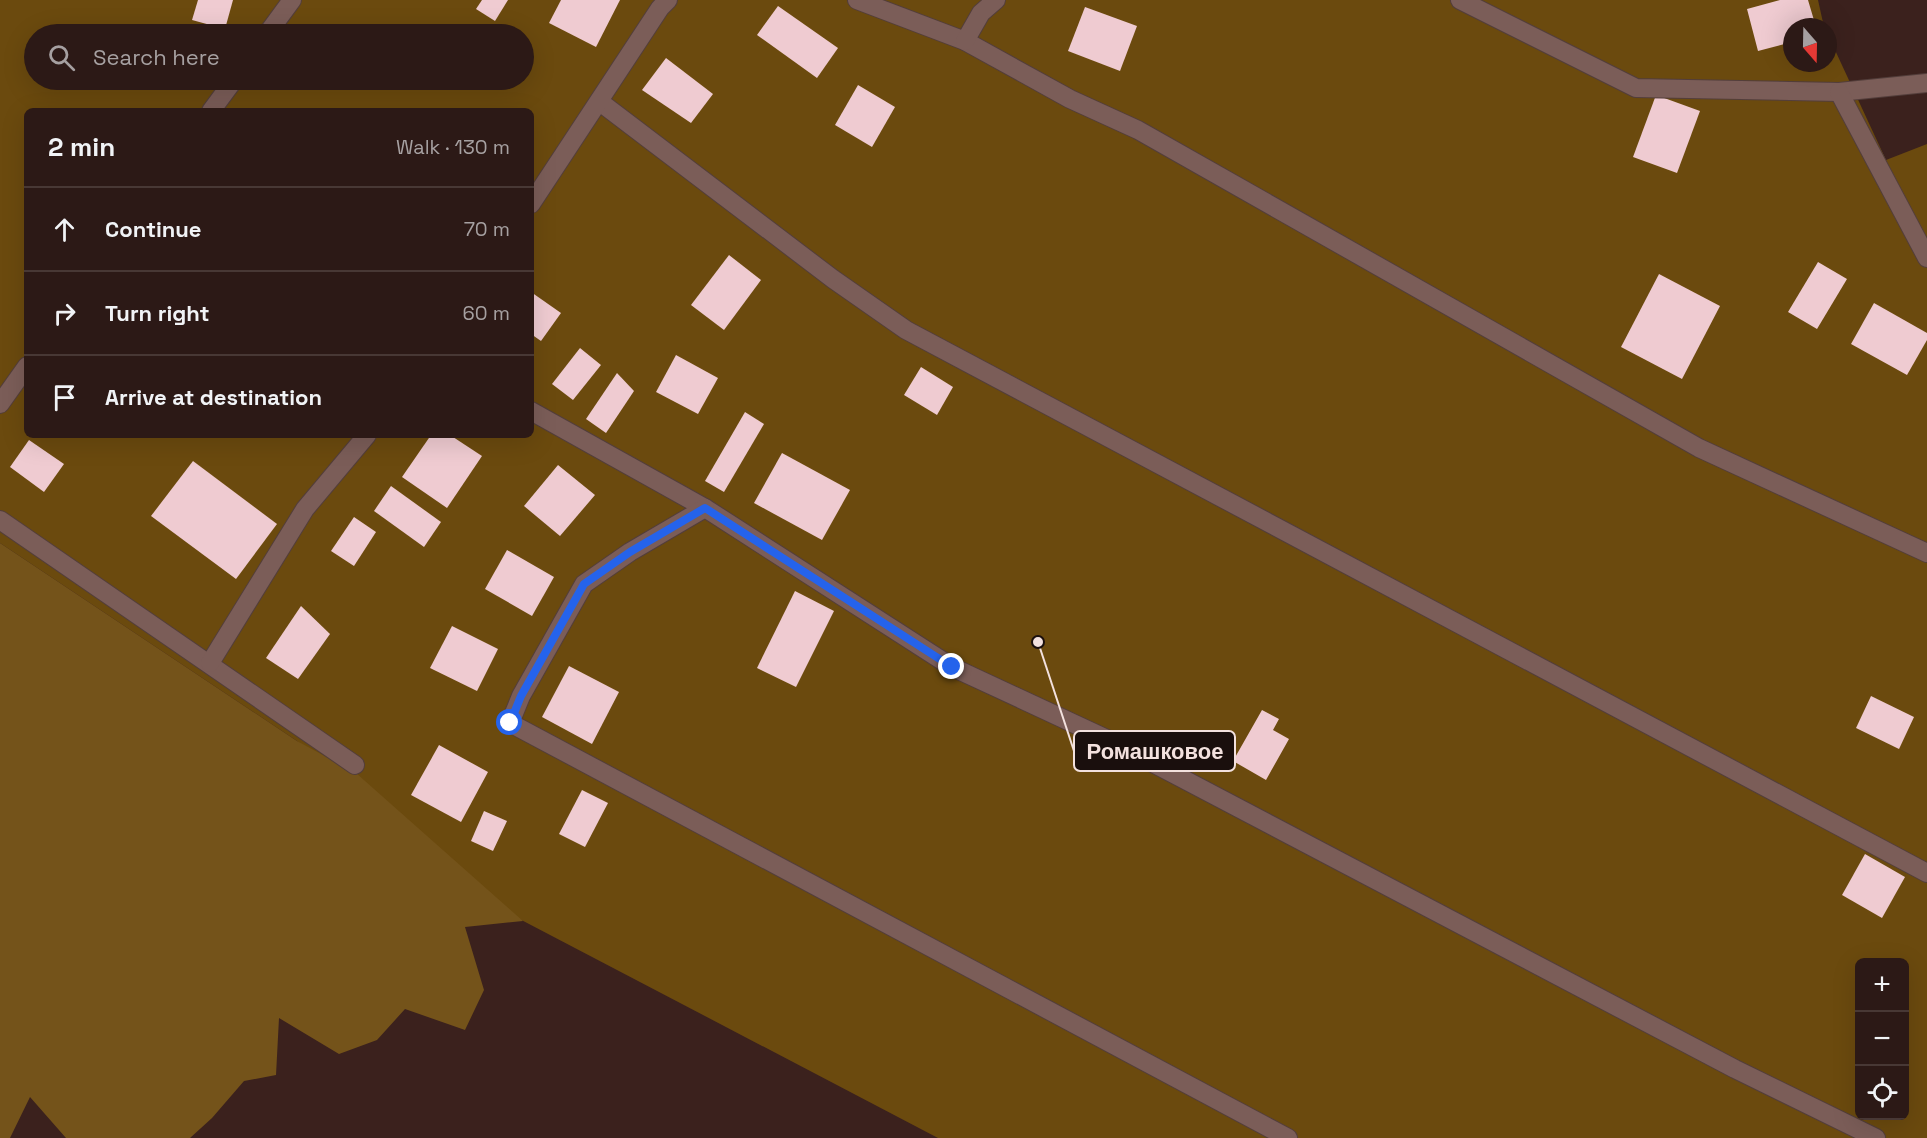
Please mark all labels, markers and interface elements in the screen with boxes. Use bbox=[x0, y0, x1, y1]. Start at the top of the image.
north arrow bbox=[1783, 18, 1837, 72]
search box bbox=[24, 24, 534, 90]
icon: search bbox=[45, 41, 78, 74]
text: Search here bbox=[93, 43, 220, 71]
text: 2 min bbox=[48, 130, 115, 164]
text: Walk · 130 m bbox=[396, 134, 510, 160]
icon: ahead bbox=[48, 213, 81, 246]
text: Continue bbox=[105, 215, 201, 243]
text: 70 m bbox=[464, 216, 510, 242]
icon: right bbox=[48, 297, 81, 330]
text: Turn right bbox=[105, 299, 210, 327]
text: 60 m bbox=[463, 300, 510, 326]
icon: arrive bbox=[48, 381, 81, 414]
text: Arrive at destination bbox=[105, 383, 322, 411]
route end bbox=[938, 653, 964, 679]
route start bbox=[496, 709, 522, 735]
callout: Ромашковое bbox=[1074, 731, 1235, 771]
text: Ромашковое bbox=[1087, 737, 1223, 765]
map controls bbox=[1855, 958, 1909, 1120]
button: + bbox=[1855, 958, 1909, 1012]
button: − bbox=[1855, 1012, 1909, 1066]
button: locate bbox=[1855, 1066, 1909, 1120]

